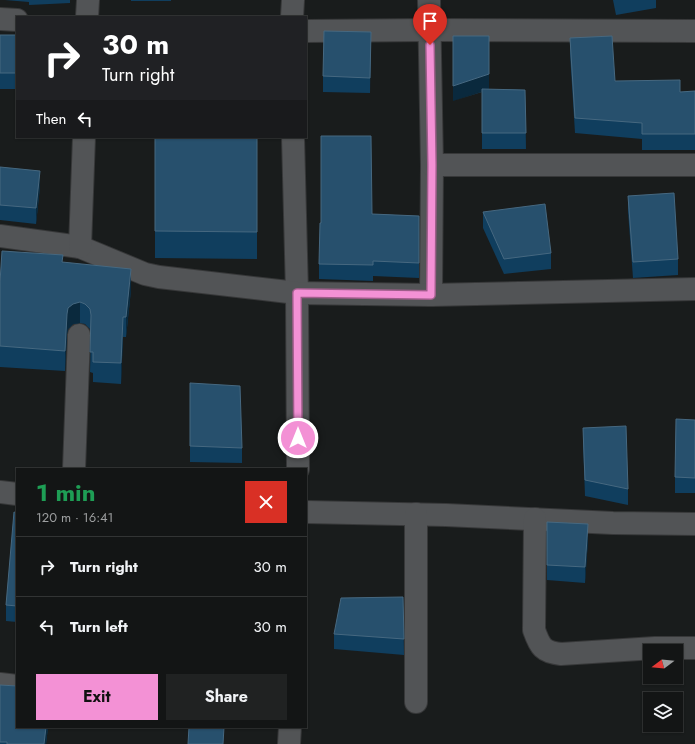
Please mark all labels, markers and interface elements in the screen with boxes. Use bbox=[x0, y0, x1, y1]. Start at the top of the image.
pin bbox=[413, 4, 447, 45]
icon: arrive bbox=[419, 10, 441, 32]
text: 30 m bbox=[102, 24, 169, 65]
icon: right bbox=[36, 32, 88, 84]
text: Turn right bbox=[102, 62, 174, 88]
text: Then bbox=[36, 108, 66, 130]
icon: left bbox=[74, 108, 96, 130]
position arrow bbox=[277, 417, 319, 459]
text: 1 min bbox=[36, 475, 96, 510]
button: close bbox=[245, 481, 287, 523]
text: 120 m · 16:41 bbox=[36, 508, 113, 527]
icon: right bbox=[36, 556, 58, 578]
text: Turn right bbox=[70, 556, 138, 578]
text: 30 m bbox=[254, 556, 287, 578]
icon: left bbox=[36, 616, 58, 638]
text: Turn left bbox=[70, 616, 128, 638]
text: 30 m bbox=[254, 616, 287, 638]
north arrow bbox=[643, 644, 683, 684]
map controls bbox=[643, 644, 683, 732]
button: Exit bbox=[36, 674, 158, 720]
button: Share bbox=[166, 674, 287, 720]
button: layers bbox=[643, 692, 683, 732]

